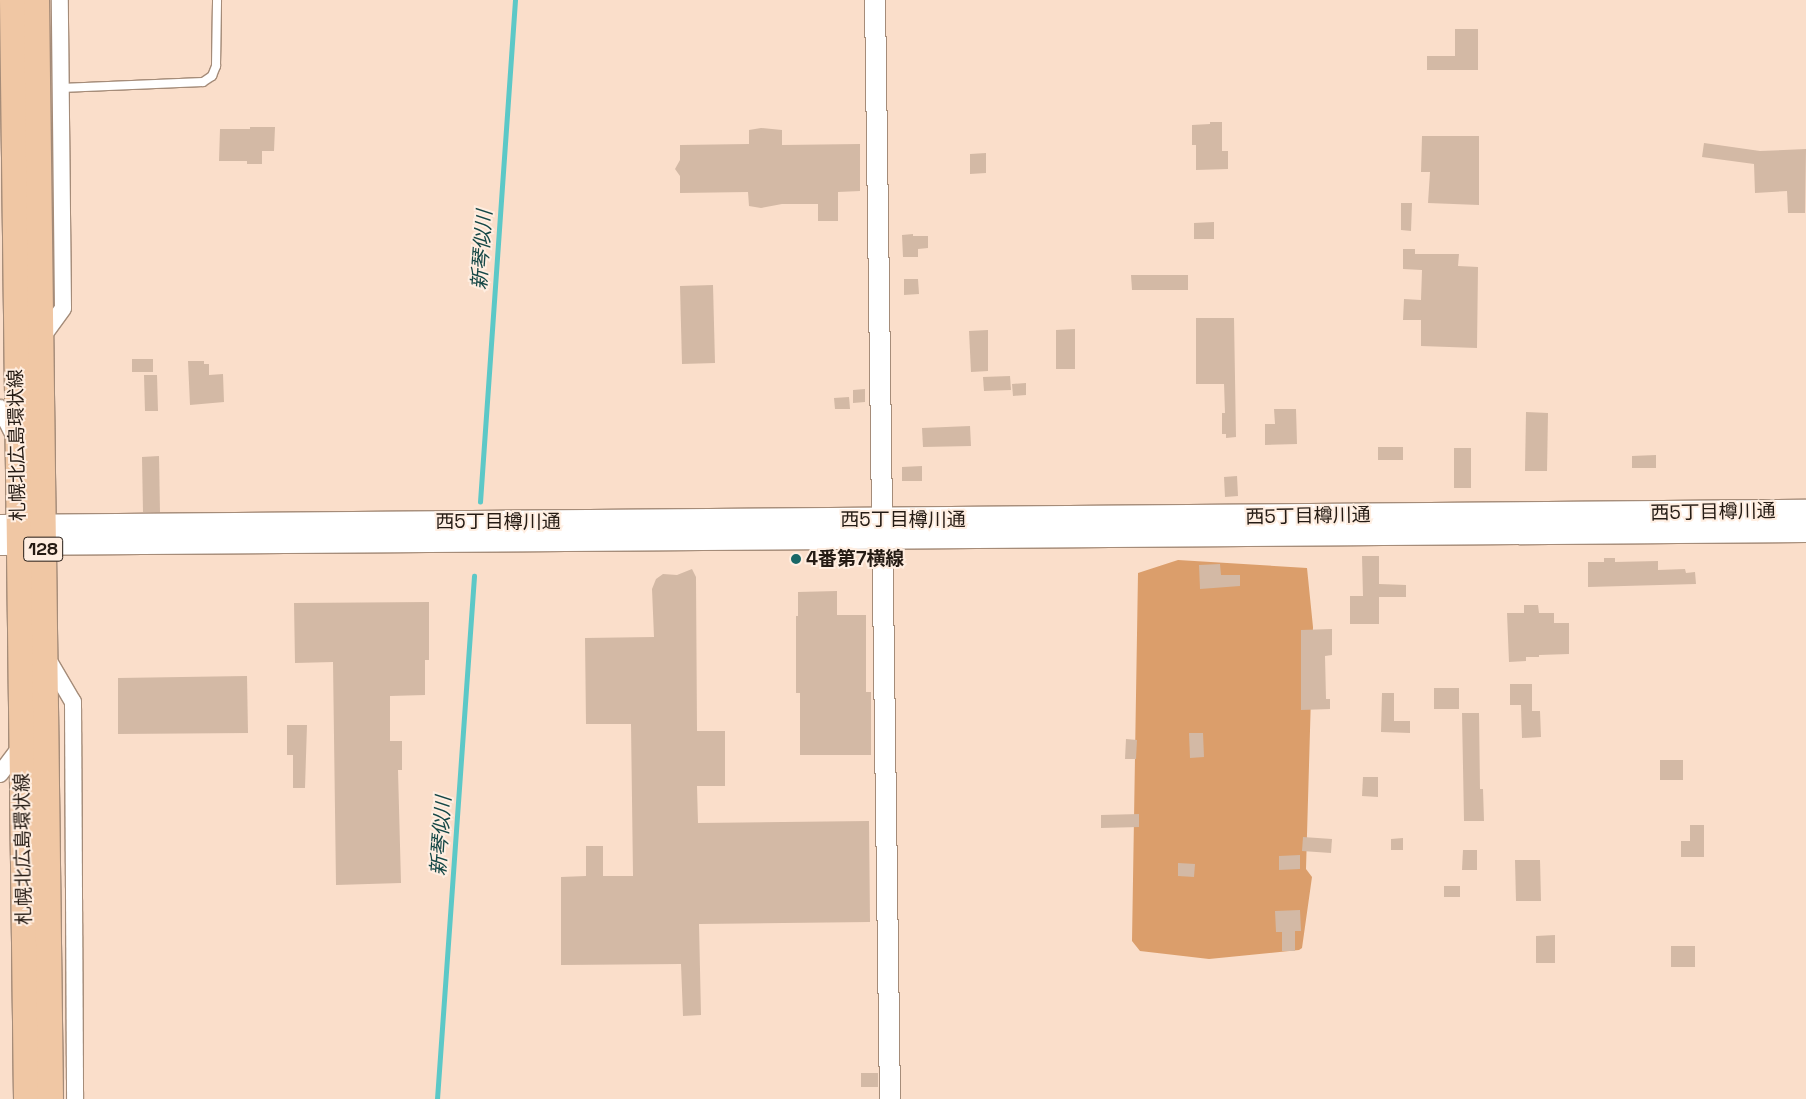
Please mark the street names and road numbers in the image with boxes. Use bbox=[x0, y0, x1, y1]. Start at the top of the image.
street label: 札幌北広島環状線 bbox=[4, 369, 30, 521]
street label: 西5丁目樽川通 bbox=[1650, 500, 1776, 524]
street label: 西5丁目樽川通 bbox=[1245, 504, 1371, 528]
street label: 西5丁目樽川通 bbox=[840, 509, 966, 531]
street label: 西5丁目樽川通 bbox=[435, 511, 561, 533]
road number: 128 bbox=[23, 534, 63, 564]
street label: 札幌北広島環状線 bbox=[10, 773, 36, 925]

